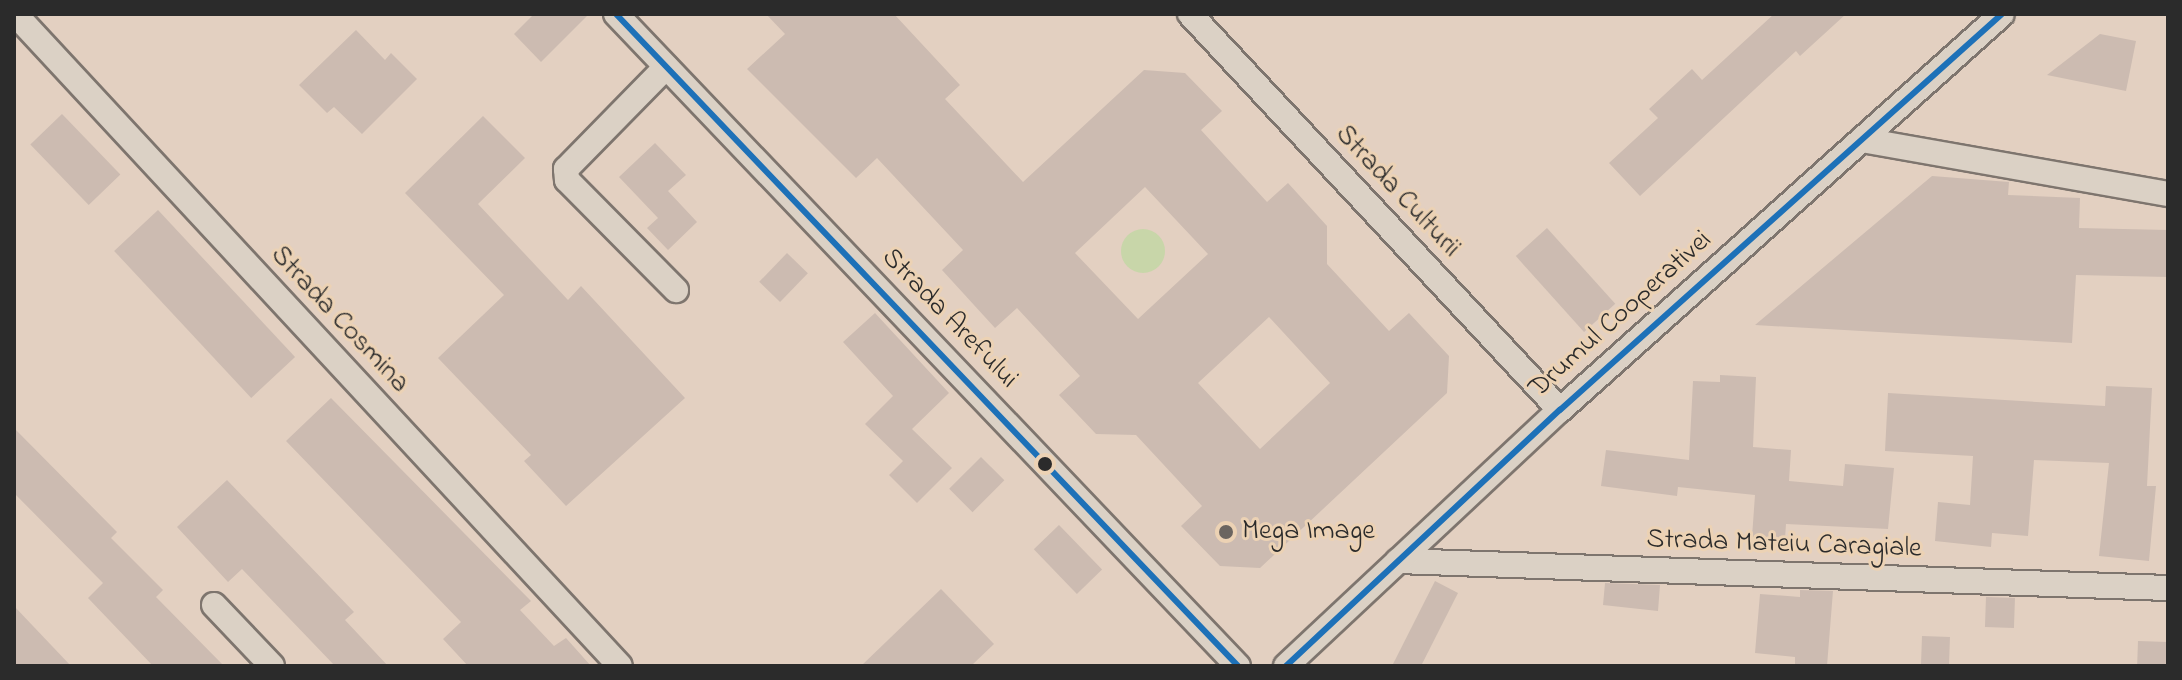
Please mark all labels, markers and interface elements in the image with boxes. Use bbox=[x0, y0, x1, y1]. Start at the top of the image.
street label: Strada Culturii bbox=[1327, 119, 1467, 265]
street label: Drumul Cooperativei bbox=[1523, 224, 1719, 406]
street label: Strada Cosmina bbox=[262, 239, 416, 401]
street label: Strada Arefului bbox=[874, 242, 1024, 396]
unlabelled marker bbox=[1037, 456, 1053, 472]
place label: Mega Image bbox=[1242, 515, 1375, 549]
marker: Mega Image bbox=[1217, 523, 1235, 541]
street label: Strada Mateiu Caragiale bbox=[1646, 523, 1922, 567]

